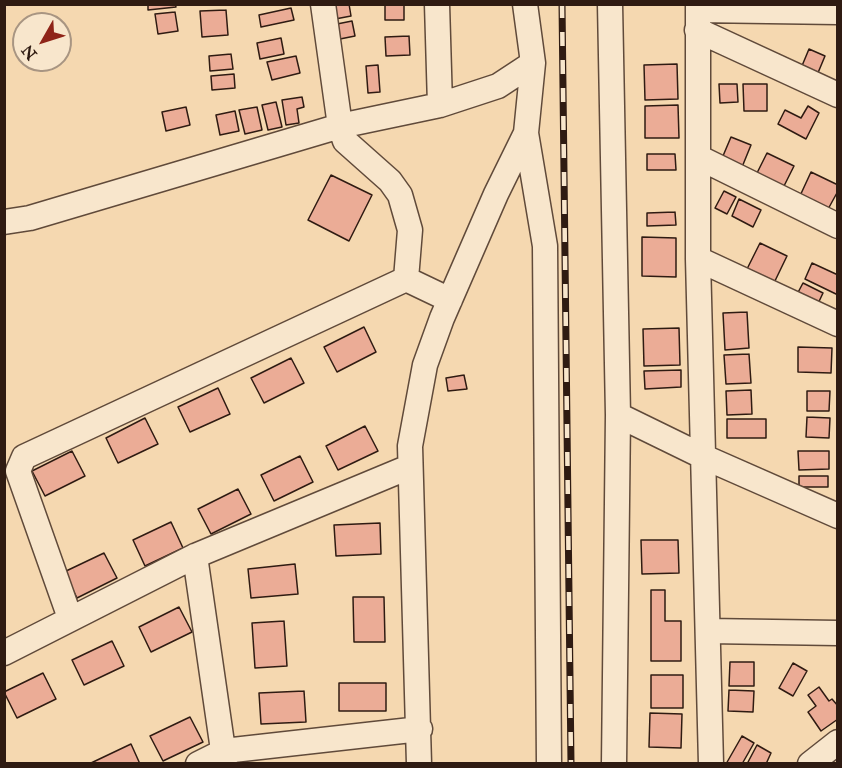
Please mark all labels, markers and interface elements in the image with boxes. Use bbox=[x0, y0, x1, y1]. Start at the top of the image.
north arrow bbox=[12, 12, 72, 72]
text: N bbox=[18, 41, 41, 64]

